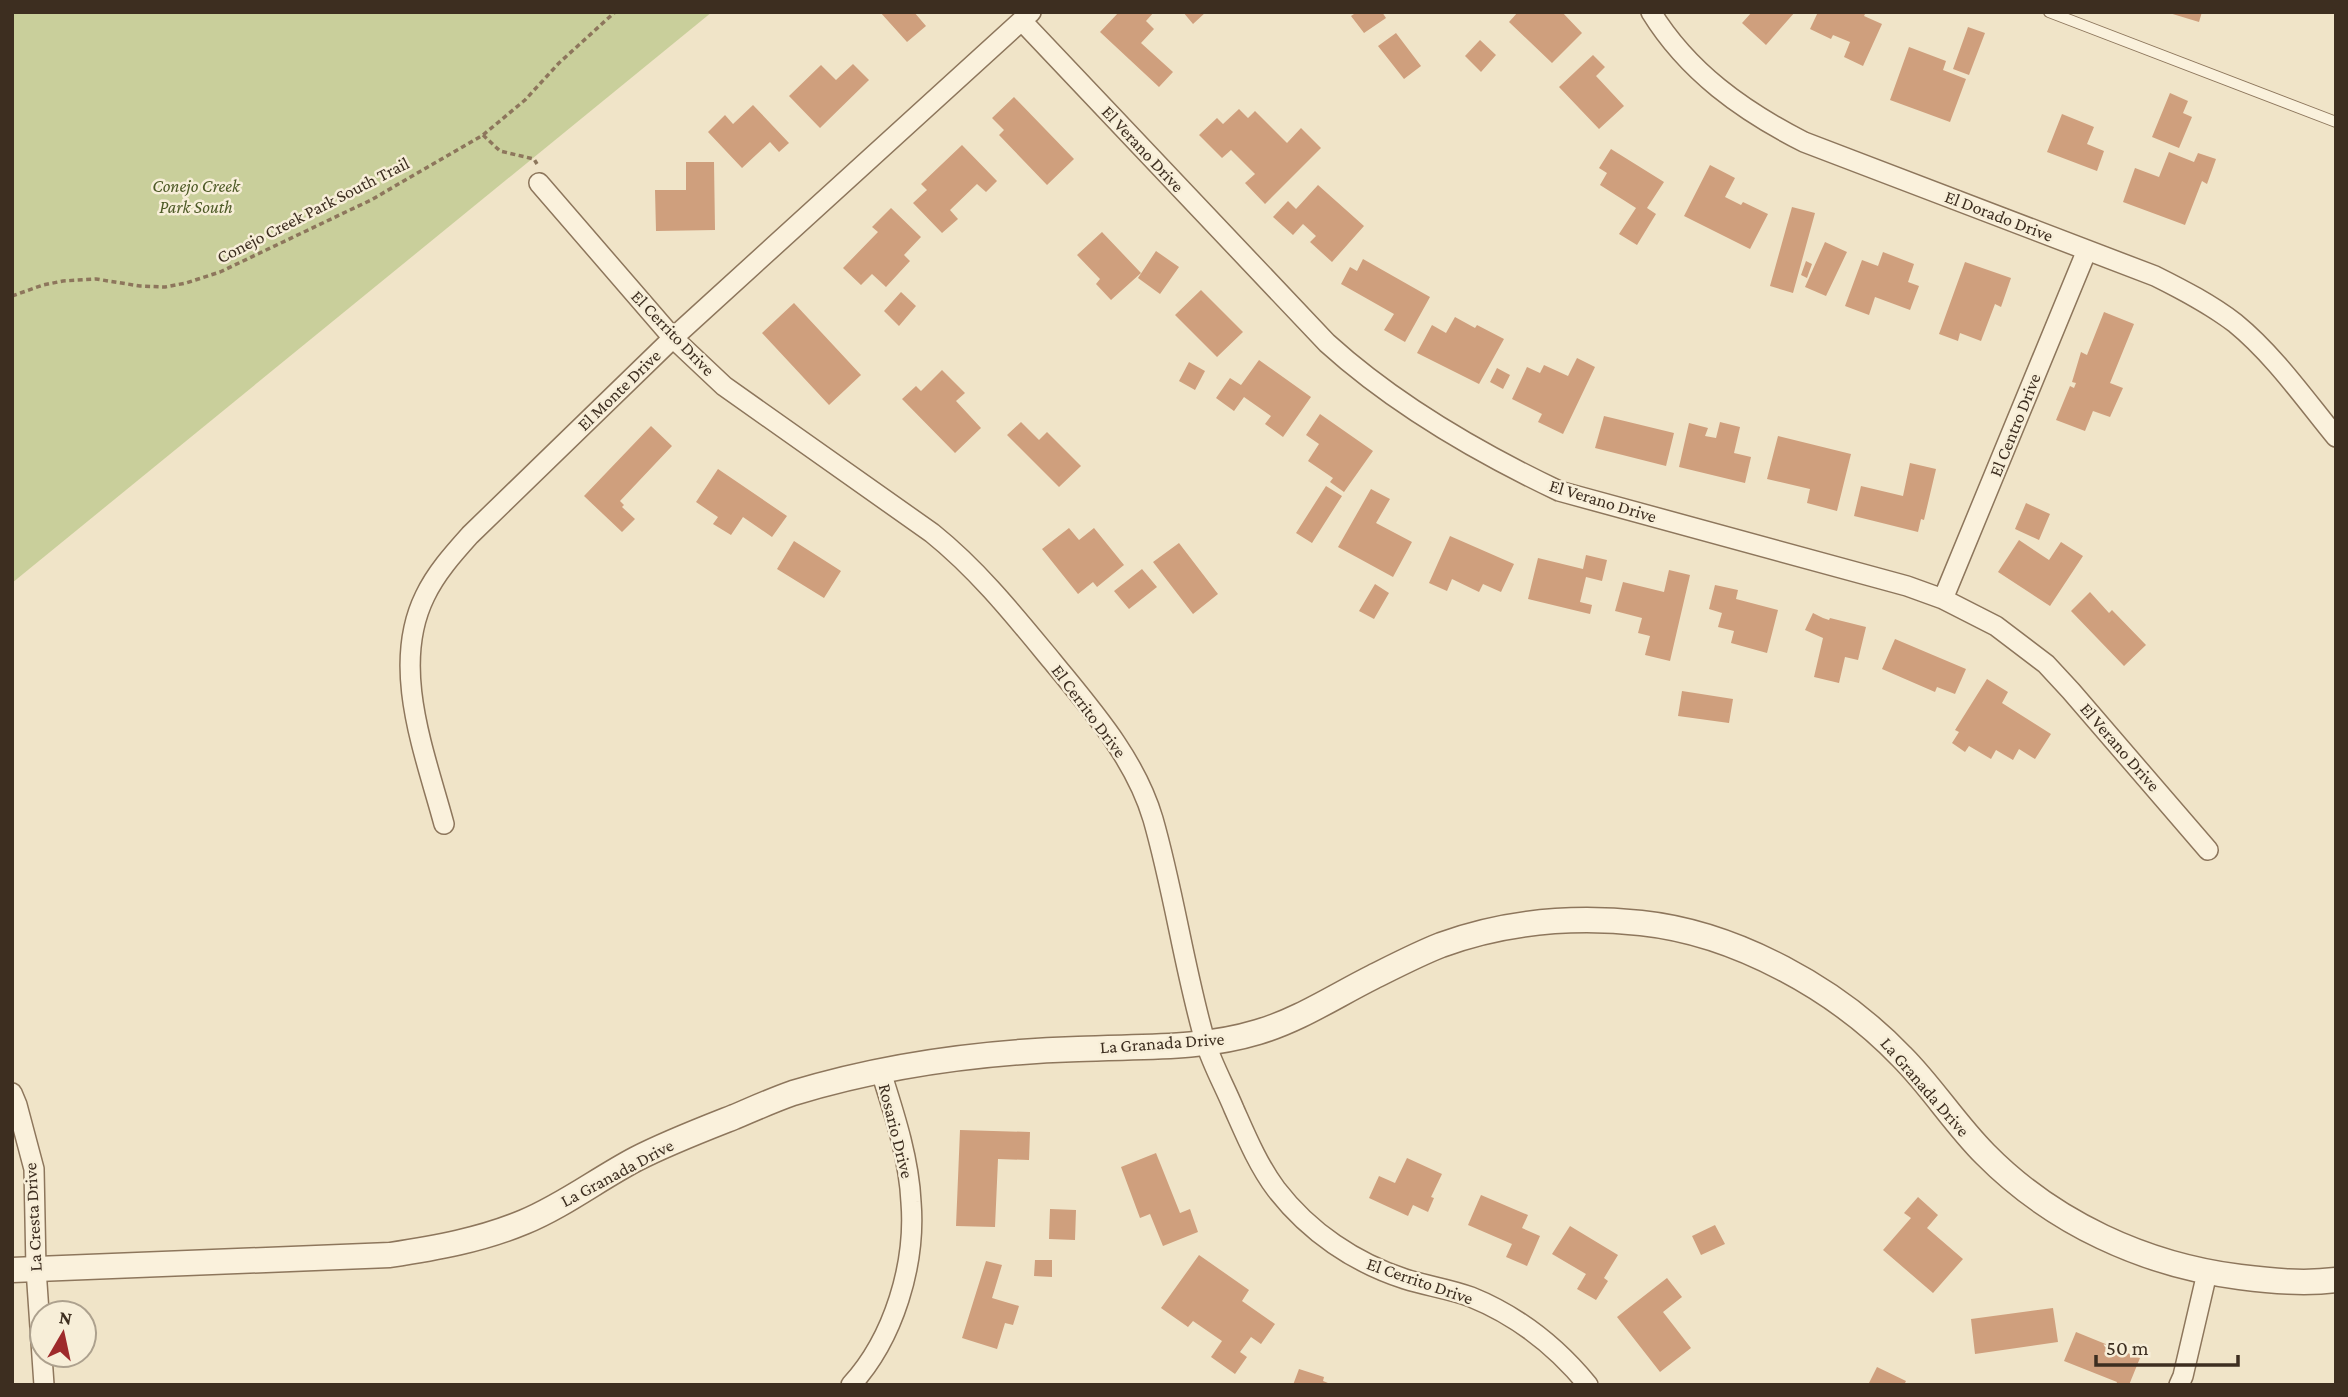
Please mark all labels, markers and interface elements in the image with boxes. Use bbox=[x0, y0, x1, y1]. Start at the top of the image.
street label: El Verano Drive bbox=[1098, 102, 1188, 196]
street label: Conejo Creek Park South Trail bbox=[214, 153, 413, 268]
park label: Conejo Creek Park South bbox=[152, 176, 241, 217]
street label: El Dorado Drive bbox=[1942, 186, 2056, 246]
street label: El Cerrito Drive bbox=[627, 286, 719, 380]
street label: El Monte Drive bbox=[573, 345, 665, 435]
street label: El Centro Drive bbox=[1985, 370, 2045, 479]
street label: El Verano Drive bbox=[1547, 475, 1659, 527]
street label: El Cerrito Drive bbox=[1048, 661, 1130, 761]
street label: El Verano Drive bbox=[2076, 699, 2164, 795]
street label: La Granada Drive bbox=[1099, 1029, 1225, 1057]
street label: La Granada Drive bbox=[1877, 1033, 1974, 1141]
street label: Rosario Drive bbox=[875, 1082, 917, 1180]
street label: La Granada Drive bbox=[557, 1135, 677, 1211]
street label: La Cresta Drive bbox=[20, 1162, 46, 1272]
street label: El Cerrito Drive bbox=[1364, 1253, 1476, 1309]
north arrow bbox=[28, 1299, 98, 1369]
text: N bbox=[58, 1306, 74, 1329]
scale bar bbox=[2096, 1324, 2238, 1368]
text: 50 m bbox=[2106, 1336, 2149, 1360]

